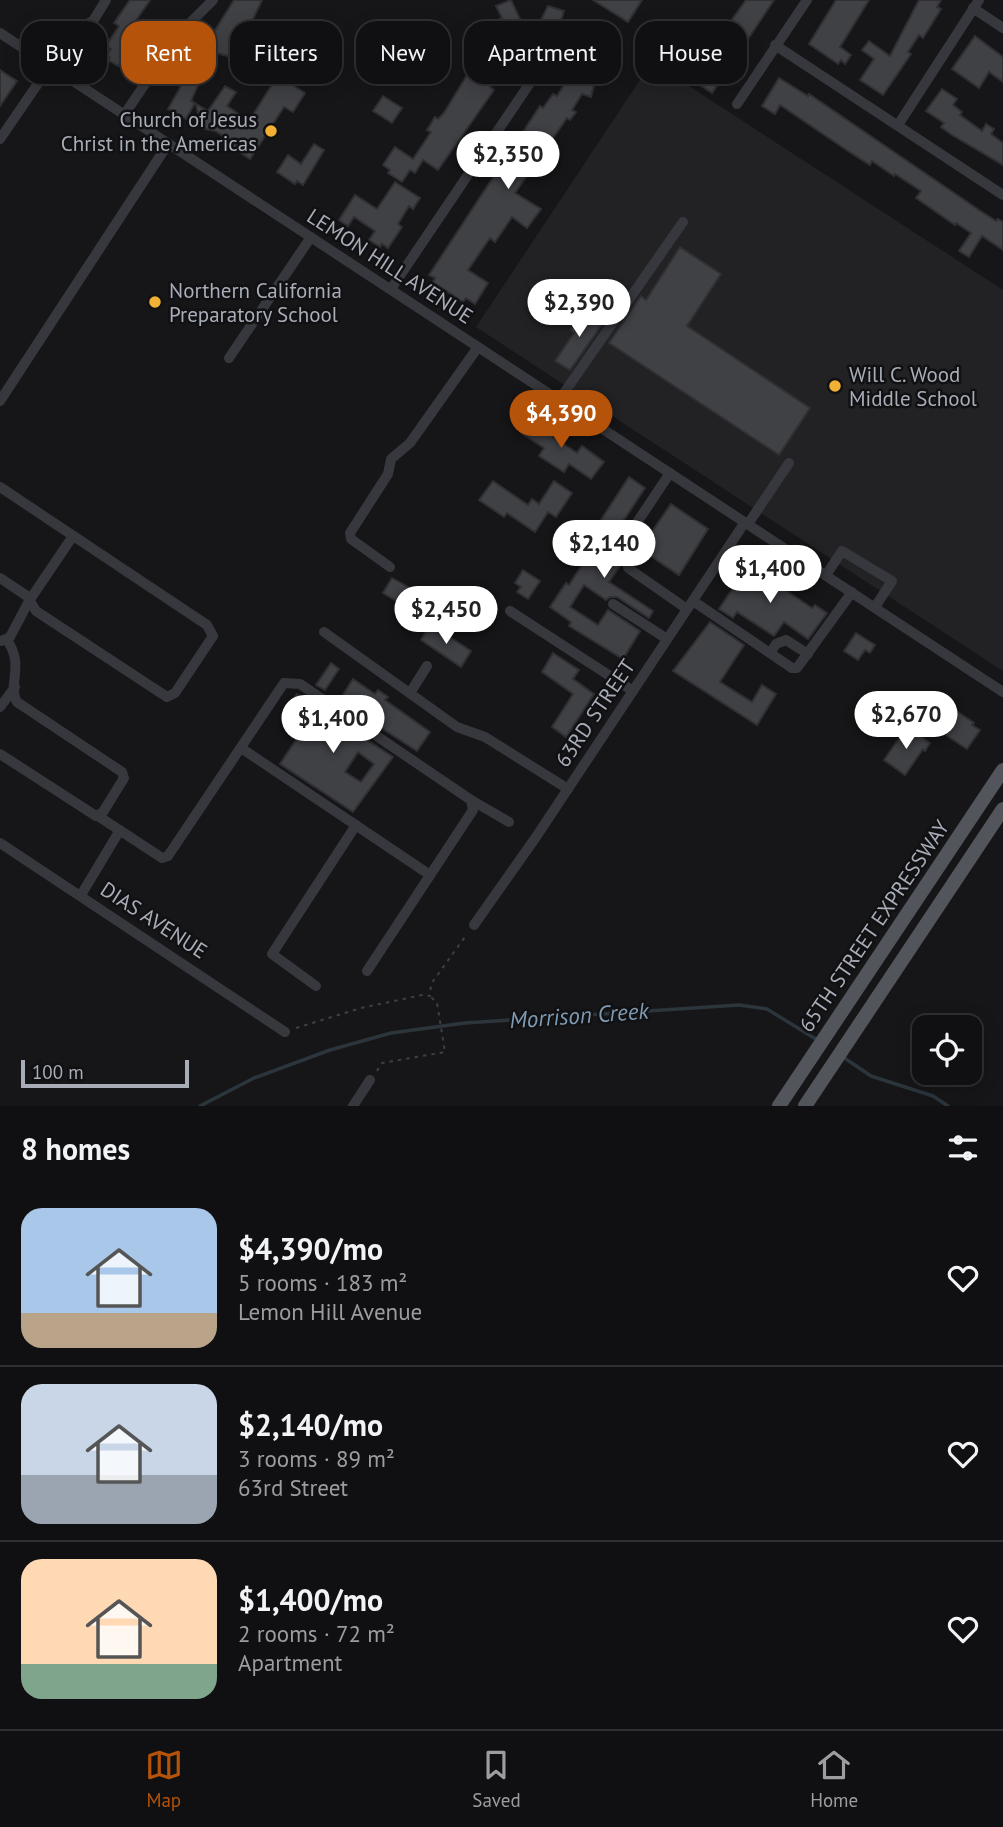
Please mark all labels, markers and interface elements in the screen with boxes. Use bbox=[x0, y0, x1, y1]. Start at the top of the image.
chip: Buy bbox=[21, 21, 107, 84]
chip: Rent bbox=[121, 21, 216, 84]
chip: Filters bbox=[230, 21, 342, 84]
chip: New bbox=[356, 21, 450, 84]
chip: Apartment bbox=[464, 21, 621, 84]
chip: House bbox=[635, 21, 747, 84]
place label: Church of Jesus Christ in the Americas bbox=[61, 106, 257, 157]
marker: Church of Jesus Christ in the Americas bbox=[263, 123, 279, 139]
pin: $2,350 bbox=[451, 132, 565, 191]
text: $2,350 bbox=[472, 139, 544, 168]
street label: LEMON HILL AVENUE bbox=[302, 202, 478, 330]
place label: Northern California Preparatory School bbox=[169, 277, 342, 328]
pin: $2,390 bbox=[522, 280, 636, 339]
text: $2,390 bbox=[543, 287, 615, 316]
marker: Northern California Preparatory School bbox=[147, 294, 163, 310]
place label: Will C. Wood Middle School bbox=[849, 361, 977, 412]
marker: Will C. Wood Middle School bbox=[827, 378, 843, 394]
pin: $4,390 bbox=[504, 391, 618, 450]
text: $4,390 bbox=[525, 398, 597, 427]
pin: $2,140 bbox=[547, 520, 661, 580]
text: $2,140 bbox=[568, 528, 640, 557]
pin: $1,400 bbox=[713, 546, 827, 605]
text: $1,400 bbox=[734, 553, 806, 582]
pin: $2,450 bbox=[389, 586, 503, 646]
text: $2,450 bbox=[410, 594, 482, 623]
street label: 63RD STREET bbox=[549, 654, 641, 772]
pin: $2,670 bbox=[849, 692, 963, 751]
pin: $1,400 bbox=[276, 696, 390, 755]
text: $2,670 bbox=[870, 699, 942, 728]
text: $1,400 bbox=[297, 703, 369, 732]
street label: 65TH STREET EXPRESSWAY bbox=[793, 815, 955, 1037]
street label: DIAS AVENUE bbox=[96, 876, 212, 964]
water label: Morrison Creek bbox=[508, 996, 651, 1034]
map controls bbox=[912, 1015, 982, 1085]
button: locate bbox=[912, 1015, 982, 1085]
scale bar bbox=[21, 1057, 189, 1089]
text: 100 m bbox=[32, 1060, 84, 1084]
text: 8 homes bbox=[21, 1129, 130, 1168]
icon: filters bbox=[944, 1129, 982, 1167]
text: $4,390/mo bbox=[238, 1229, 383, 1268]
icon: home bbox=[77, 1236, 161, 1320]
icon: heart bbox=[944, 1259, 982, 1297]
text: 5 rooms · 183 m² bbox=[238, 1268, 407, 1297]
text: Lemon Hill Avenue bbox=[238, 1297, 422, 1326]
text: $2,140/mo bbox=[238, 1405, 383, 1444]
icon: home bbox=[77, 1412, 161, 1496]
icon: heart bbox=[944, 1435, 982, 1473]
text: 3 rooms · 89 m² bbox=[238, 1444, 395, 1473]
text: 63rd Street bbox=[238, 1473, 348, 1502]
text: $1,400/mo bbox=[238, 1580, 383, 1619]
icon: home bbox=[77, 1587, 161, 1671]
icon: heart bbox=[944, 1610, 982, 1648]
text: 2 rooms · 72 m² bbox=[238, 1619, 395, 1648]
text: Apartment bbox=[238, 1648, 342, 1677]
tab: Map bbox=[145, 1746, 183, 1812]
tab: Saved bbox=[472, 1746, 521, 1812]
tab: Home bbox=[810, 1746, 858, 1812]

